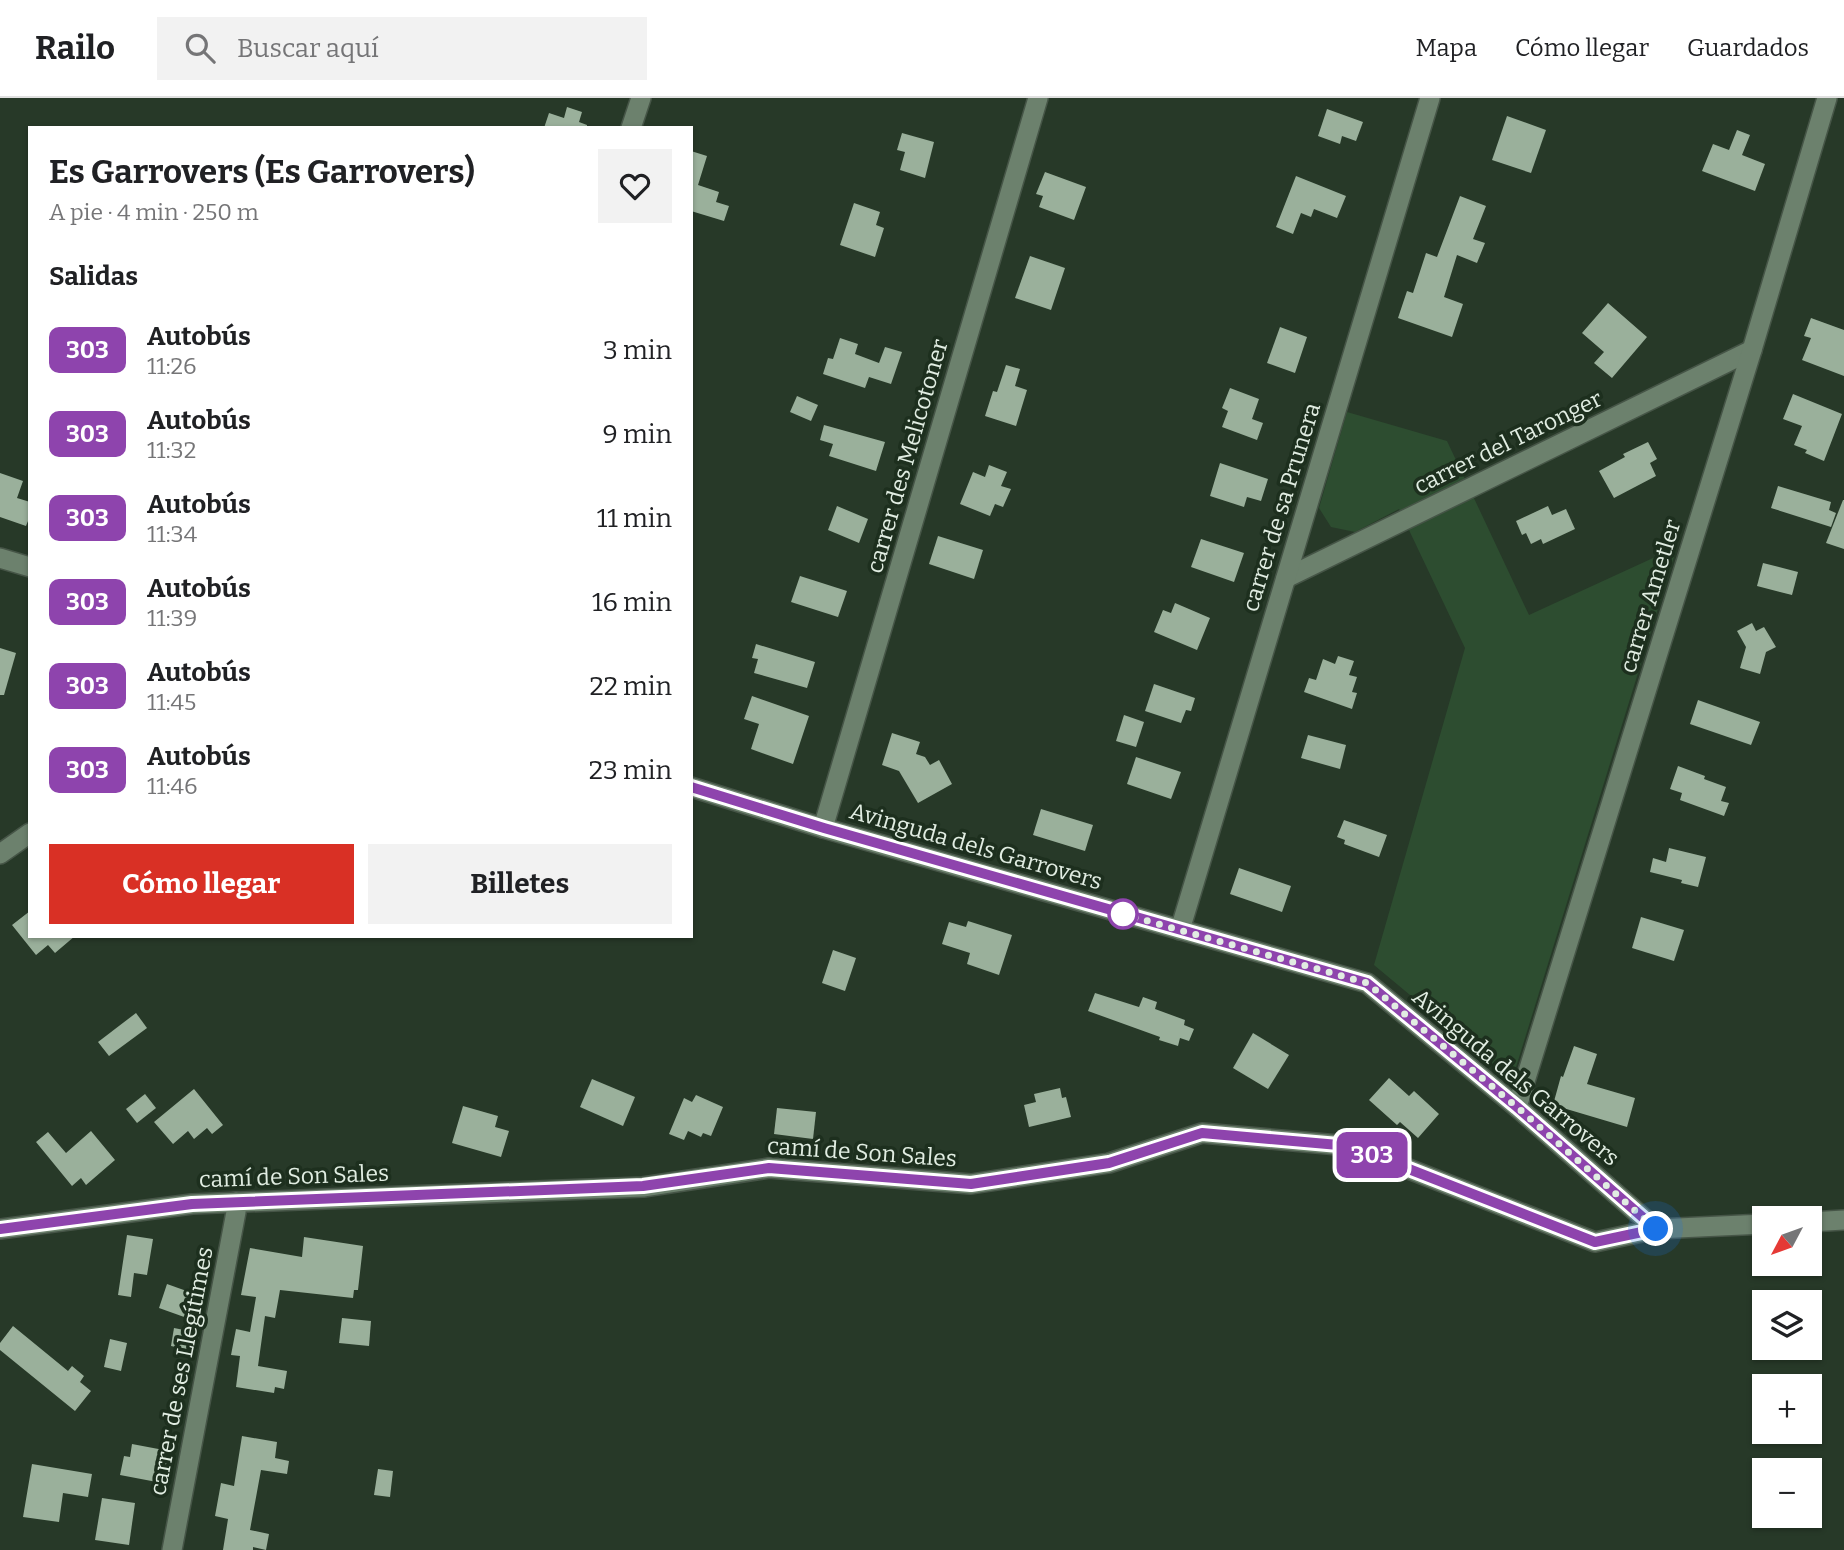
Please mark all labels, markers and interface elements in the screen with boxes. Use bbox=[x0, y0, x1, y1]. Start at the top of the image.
search box bbox=[157, 17, 647, 80]
text: Railo bbox=[35, 28, 115, 68]
icon: search bbox=[181, 29, 219, 67]
text: Buscar aquí bbox=[237, 33, 379, 64]
text: Mapa bbox=[1416, 34, 1477, 62]
text: Cómo llegar bbox=[1515, 34, 1649, 62]
text: Guardados bbox=[1687, 34, 1809, 62]
button: heart bbox=[598, 149, 672, 223]
text: Es Garrovers (Es Garrovers) bbox=[49, 152, 475, 192]
text: A pie · 4 min · 250 m bbox=[49, 198, 259, 226]
text: Salidas bbox=[49, 261, 138, 292]
text: Autobús bbox=[147, 321, 251, 352]
text: 3 min bbox=[603, 335, 672, 366]
text: 303 bbox=[66, 336, 109, 364]
street label: carrer des Melicotoner bbox=[860, 336, 954, 576]
text: 11:26 bbox=[147, 352, 197, 380]
street label: carrer del Taronger bbox=[1409, 384, 1607, 500]
street label: carrer de sa Prunera bbox=[1236, 399, 1326, 615]
text: Autobús bbox=[147, 405, 251, 436]
text: 9 min bbox=[603, 419, 672, 450]
text: 303 bbox=[66, 420, 109, 448]
text: 11:32 bbox=[147, 436, 196, 464]
text: Autobús bbox=[147, 489, 251, 520]
text: 11 min bbox=[597, 503, 672, 534]
text: 303 bbox=[66, 504, 109, 532]
street label: carrer Ametler bbox=[1613, 516, 1687, 676]
text: 11:34 bbox=[147, 520, 197, 548]
text: Autobús bbox=[147, 573, 251, 604]
text: 16 min bbox=[592, 587, 672, 618]
text: 303 bbox=[66, 588, 109, 616]
text: 11:39 bbox=[147, 604, 197, 632]
text: Autobús bbox=[147, 657, 251, 688]
text: 22 min bbox=[590, 671, 672, 702]
text: 303 bbox=[66, 672, 109, 700]
text: 11:45 bbox=[147, 688, 196, 716]
text: Autobús bbox=[147, 741, 251, 772]
text: 23 min bbox=[589, 755, 672, 786]
text: 303 bbox=[66, 756, 109, 784]
text: 11:46 bbox=[147, 772, 197, 800]
street label: Avinguda dels Garrovers bbox=[847, 797, 1105, 895]
button: Cómo llegar bbox=[49, 844, 354, 924]
button: Billetes bbox=[368, 844, 672, 924]
unlabelled marker bbox=[1108, 899, 1138, 929]
street label: Avinguda dels Garrovers bbox=[1407, 982, 1625, 1172]
street label: camí de Son Sales bbox=[766, 1131, 958, 1173]
line badge: 303 bbox=[1332, 1132, 1412, 1178]
text: 303 bbox=[1351, 1141, 1393, 1169]
street label: camí de Son Sales bbox=[199, 1159, 389, 1193]
north arrow bbox=[1752, 1206, 1822, 1276]
map controls bbox=[1752, 1206, 1822, 1528]
your location bbox=[1638, 1211, 1673, 1246]
street label: carrer de ses Llegítimes bbox=[143, 1244, 219, 1498]
button: layers bbox=[1752, 1290, 1822, 1360]
button: + bbox=[1752, 1374, 1822, 1444]
button: − bbox=[1752, 1458, 1822, 1528]

